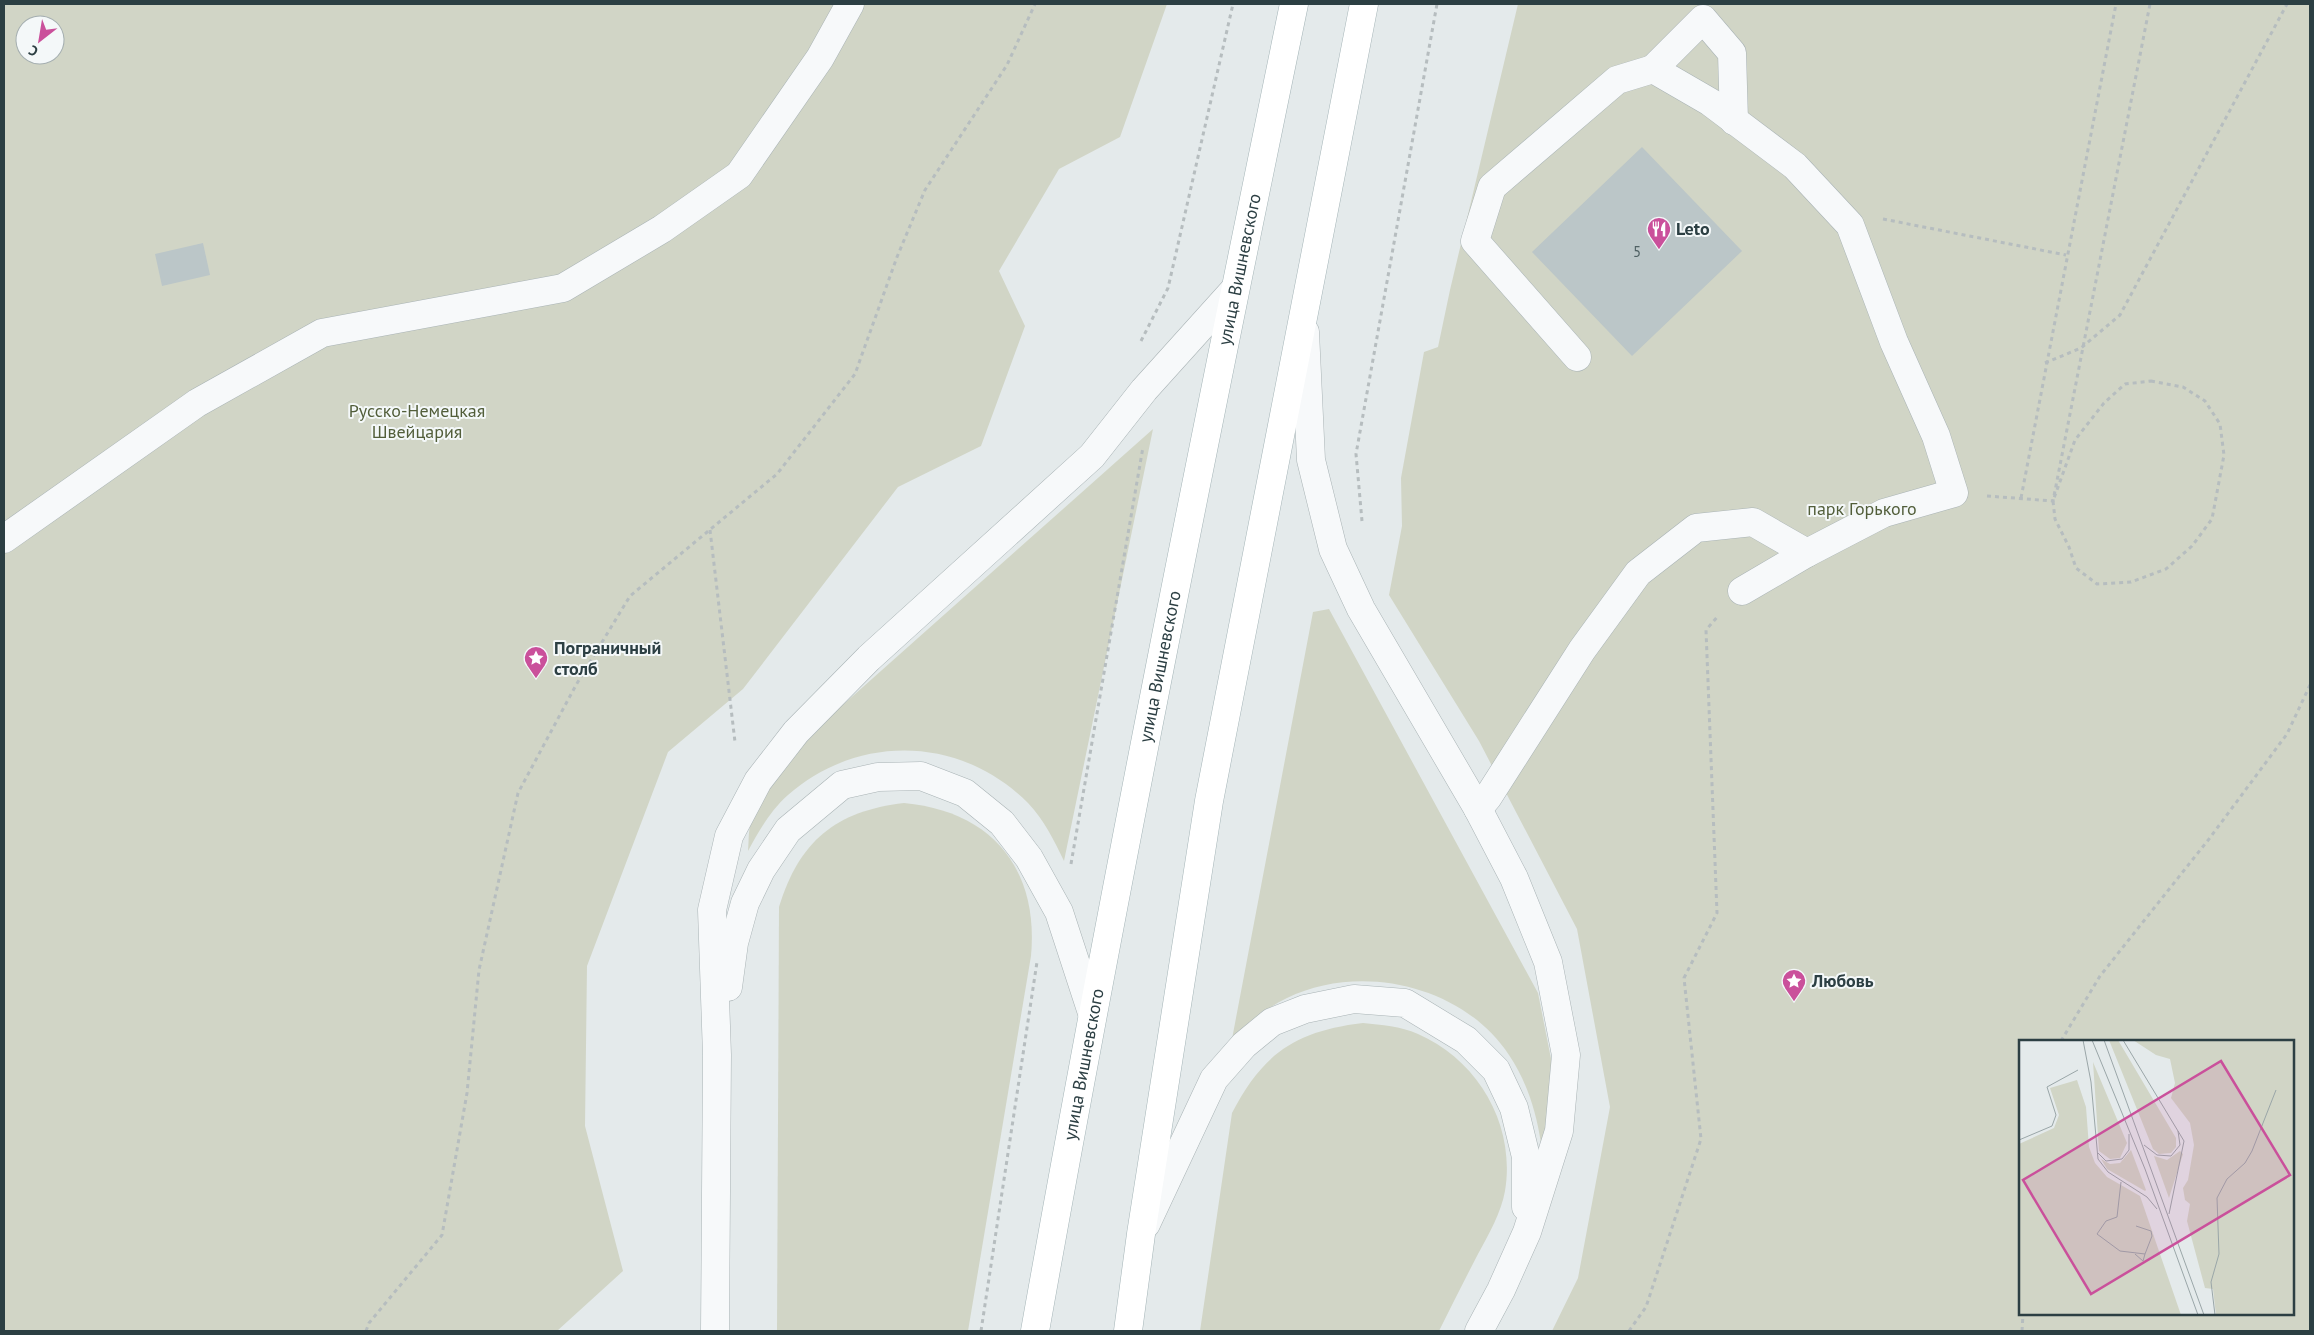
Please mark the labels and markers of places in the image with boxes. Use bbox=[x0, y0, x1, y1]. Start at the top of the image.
restaurant icon: Leto bbox=[1646, 216, 1672, 250]
place label: Leto bbox=[1676, 217, 1710, 240]
place label: Пограничный столб bbox=[554, 636, 661, 680]
place icon: Пограничный столб bbox=[523, 645, 549, 679]
place icon: Любовь bbox=[1781, 968, 1807, 1002]
place label: Любовь bbox=[1811, 969, 1874, 992]

